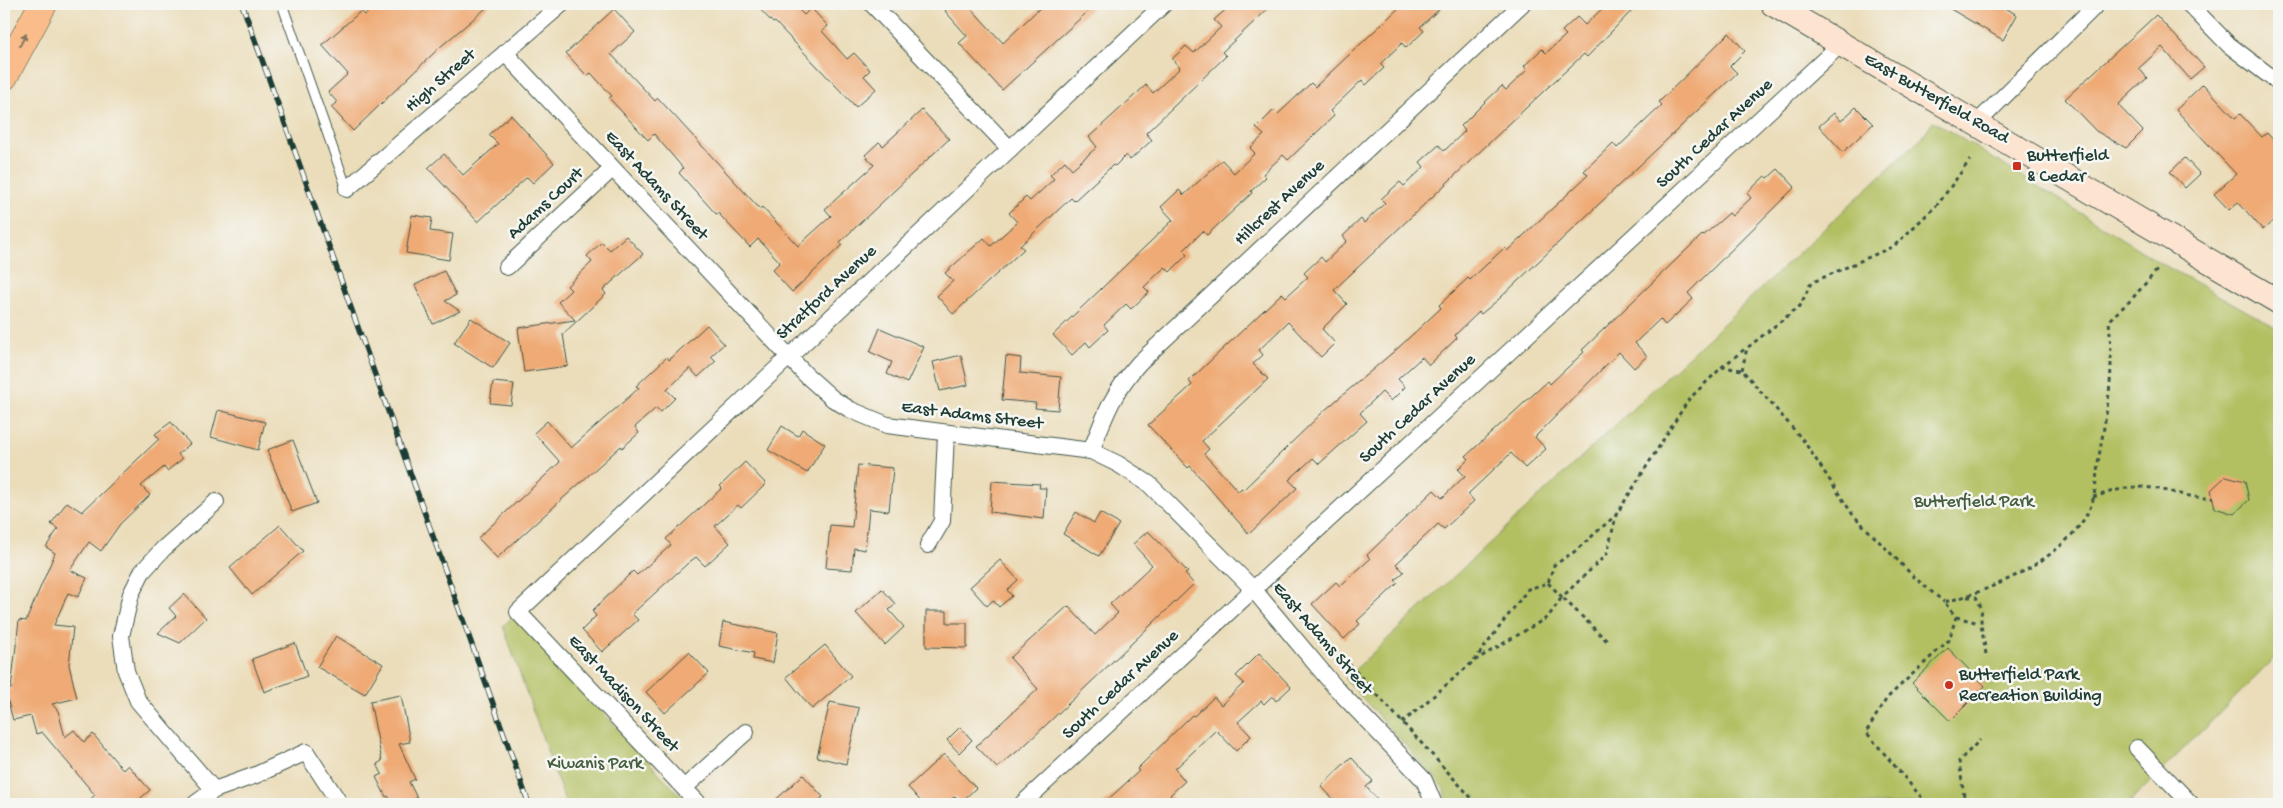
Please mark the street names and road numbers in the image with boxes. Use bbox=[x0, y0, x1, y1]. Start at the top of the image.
street label: High Street bbox=[402, 44, 482, 117]
street label: East Butterfield Road bbox=[1860, 49, 2014, 150]
street label: South Cedar Avenue bbox=[1652, 74, 1778, 193]
street label: East Adams Street bbox=[600, 127, 713, 246]
street label: Hillcrest Avenue bbox=[1230, 155, 1330, 250]
street label: Adams Court bbox=[504, 162, 590, 244]
street label: Stratford Avenue bbox=[772, 241, 882, 345]
street label: South Cedar Avenue bbox=[1355, 349, 1481, 468]
street label: East Adams Street bbox=[900, 397, 1046, 435]
street label: East Adams Street bbox=[1267, 578, 1378, 701]
street label: South Cedar Avenue bbox=[1058, 625, 1184, 744]
street label: East Madison Street bbox=[563, 631, 684, 758]

